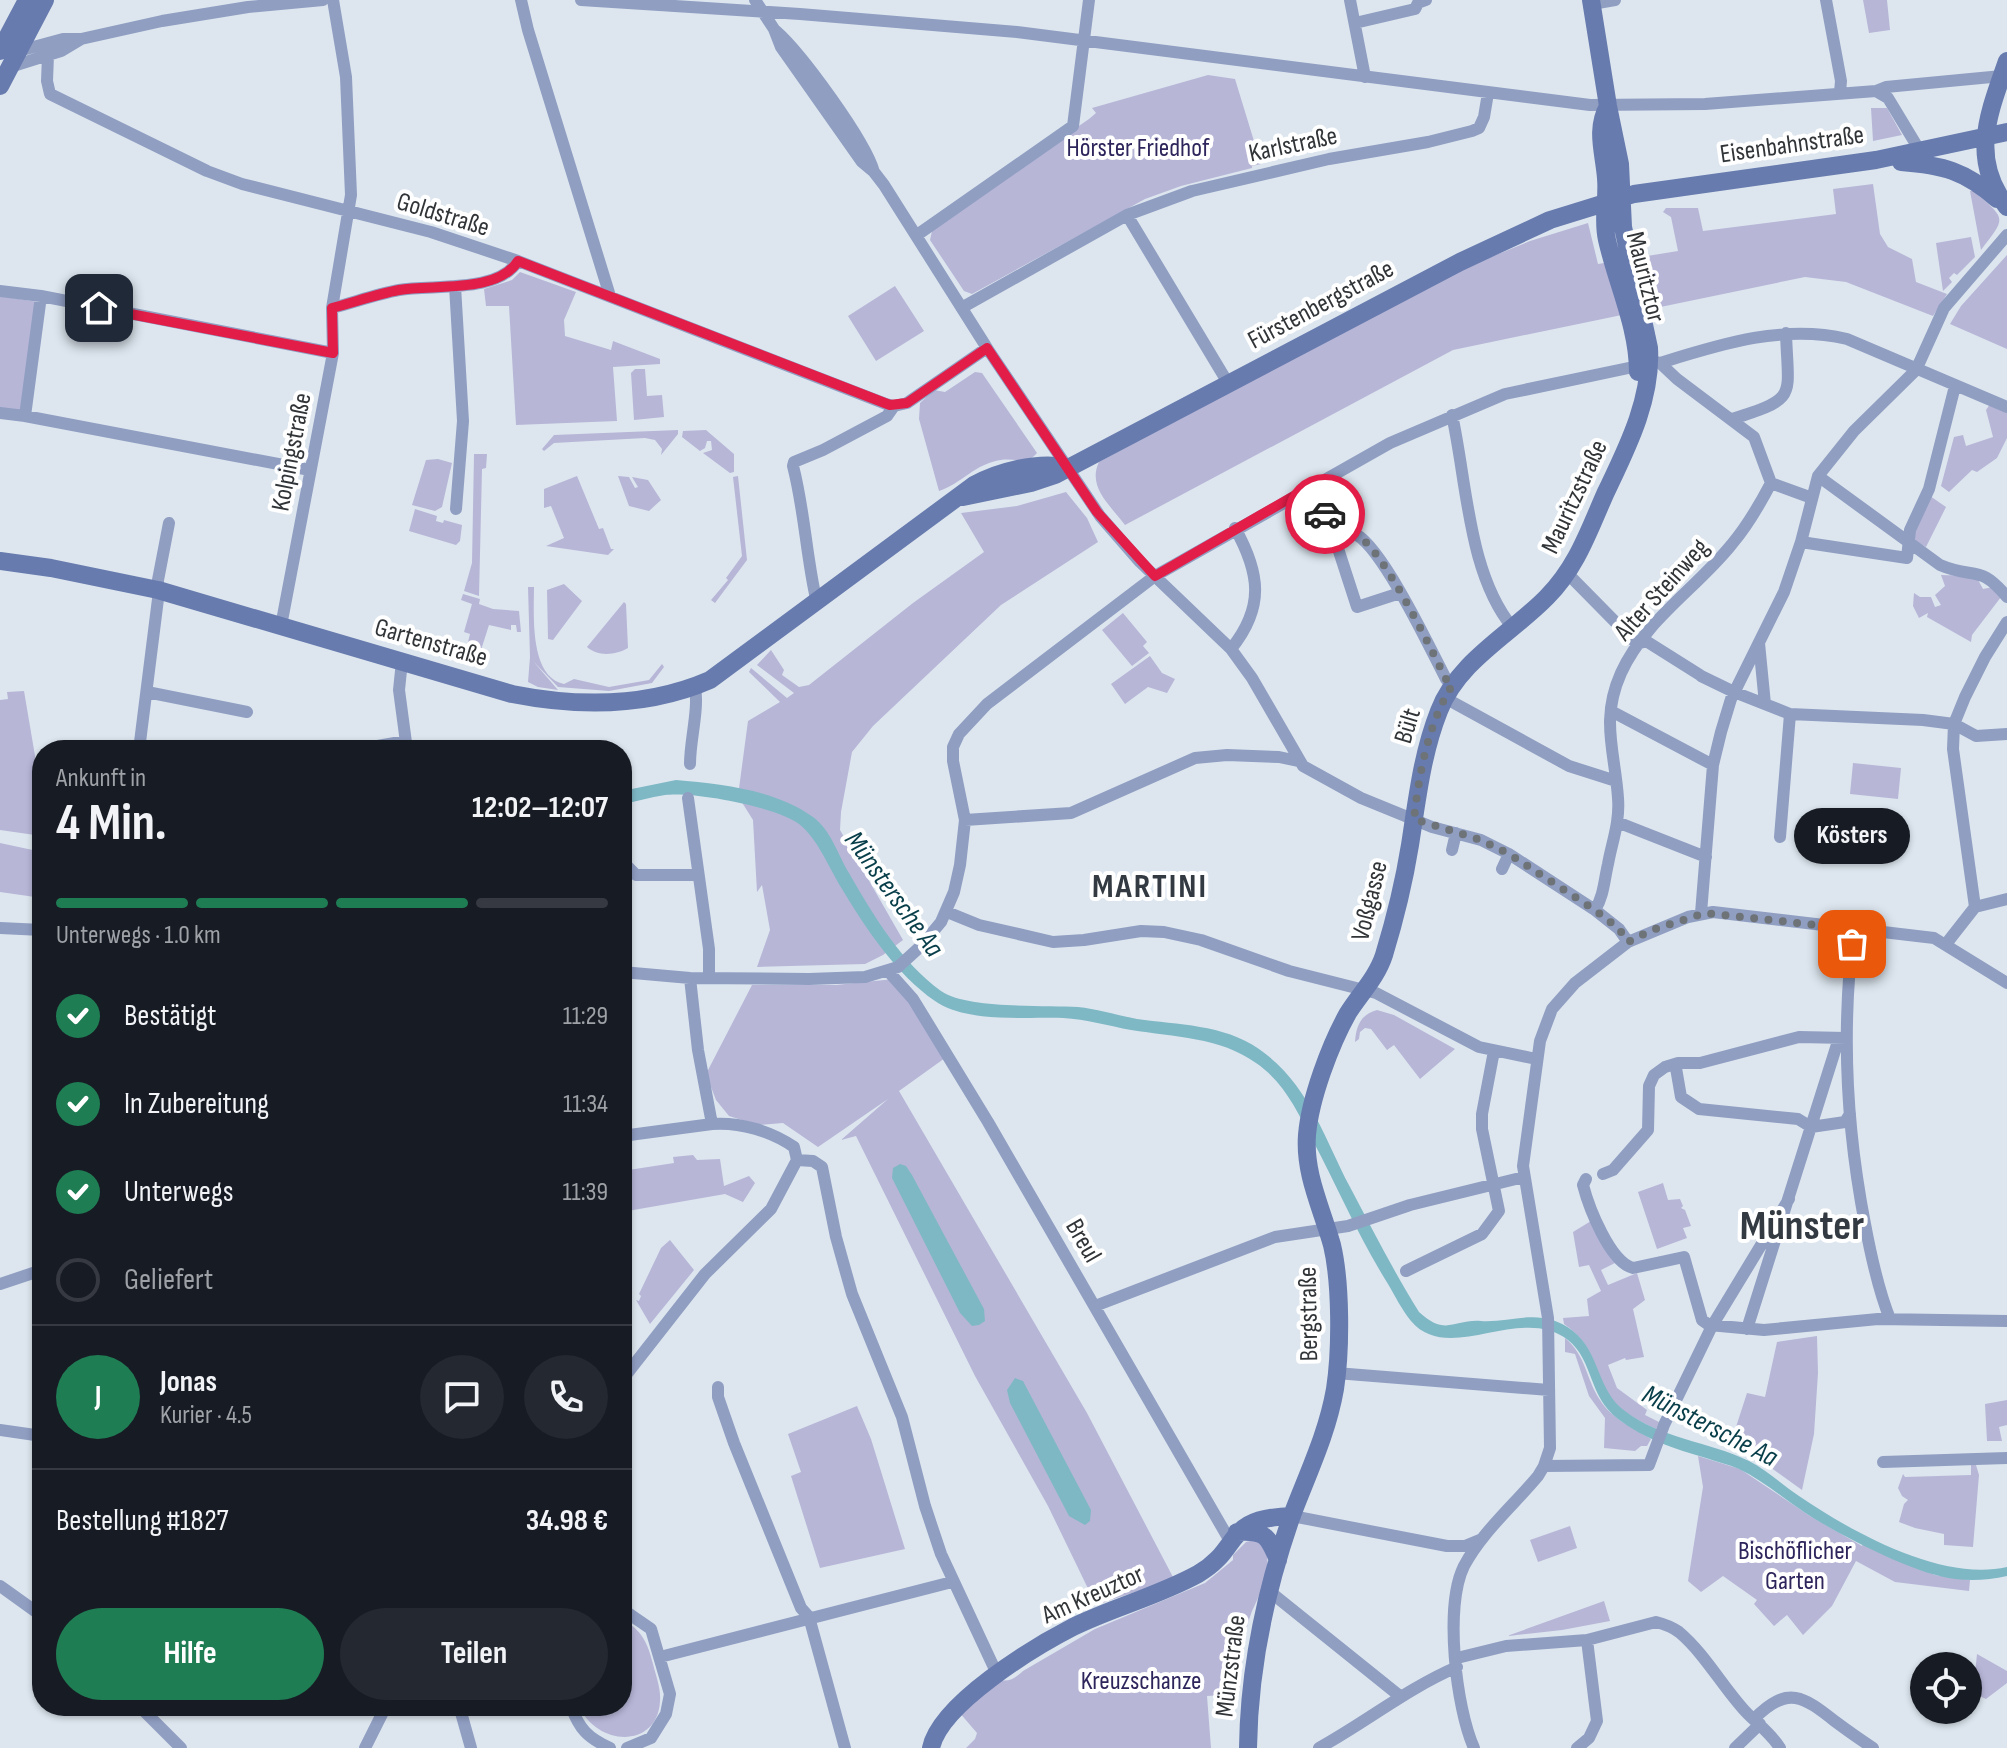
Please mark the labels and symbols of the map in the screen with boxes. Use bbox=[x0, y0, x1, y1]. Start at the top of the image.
street label: Eisenbahnstraße bbox=[1718, 120, 1866, 170]
street label: Karlstraße bbox=[1246, 121, 1340, 169]
park label: Hörster Friedhof bbox=[1067, 133, 1210, 164]
street label: Goldstraße bbox=[393, 186, 493, 244]
street label: Mauritztor bbox=[1619, 229, 1671, 326]
street label: Fürstenbergstraße bbox=[1243, 254, 1399, 356]
pin bbox=[65, 274, 133, 342]
street label: Kolpingstraße bbox=[265, 390, 319, 514]
street label: Mauritzstraße bbox=[1535, 435, 1615, 559]
courier bbox=[1285, 474, 1365, 554]
street label: Alter Steinweg bbox=[1607, 533, 1716, 648]
street label: Gartenstraße bbox=[371, 612, 491, 674]
street label: Bült bbox=[1388, 705, 1428, 747]
callout: Kösters bbox=[1794, 808, 1910, 864]
water label: Münstersche Aa bbox=[837, 825, 951, 964]
street label: Voßgasse bbox=[1345, 858, 1395, 944]
district label: MARTINI bbox=[1092, 866, 1208, 907]
pin bbox=[1818, 910, 1886, 978]
district label: Münster bbox=[1740, 1201, 1864, 1252]
street label: Breul bbox=[1058, 1214, 1108, 1268]
street label: Bergstraße bbox=[1293, 1266, 1325, 1362]
water label: Münstersche Aa bbox=[1637, 1378, 1784, 1474]
park label: Bischöflicher Garten bbox=[1738, 1536, 1853, 1597]
street label: Am Kreuztor bbox=[1037, 1559, 1149, 1631]
street label: Münzstraße bbox=[1209, 1613, 1253, 1719]
park label: Kreuzschanze bbox=[1081, 1666, 1201, 1697]

